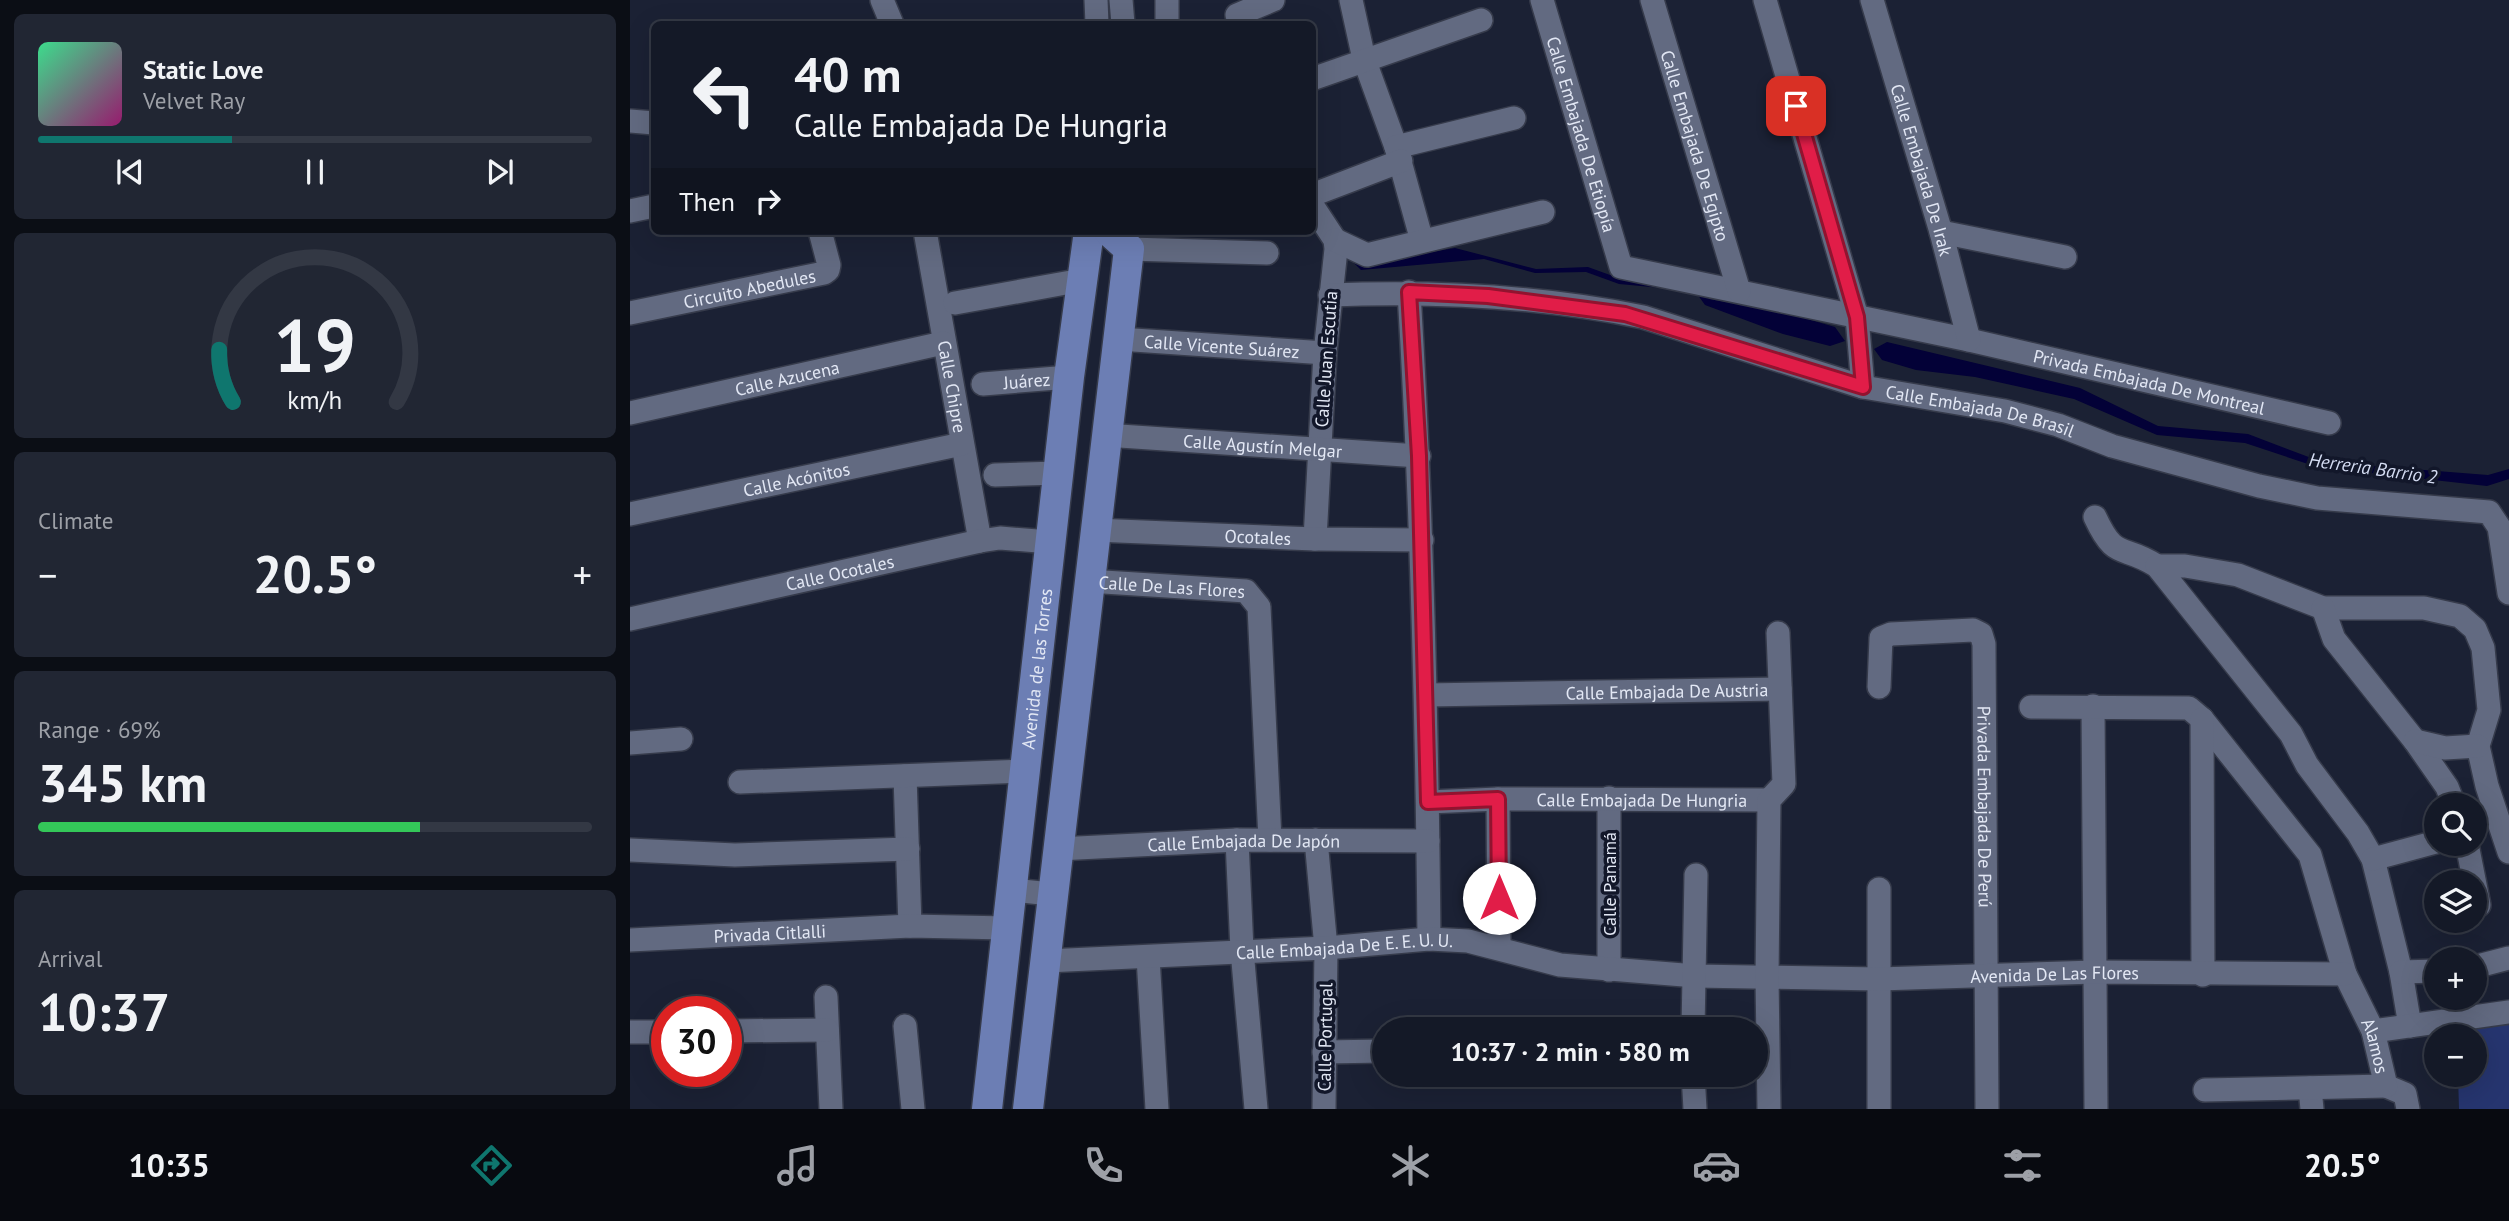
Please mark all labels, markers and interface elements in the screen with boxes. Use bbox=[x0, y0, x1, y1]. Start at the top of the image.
street label: Calle Embajada De Etiopía bbox=[1542, 34, 1622, 235]
text: 40 m bbox=[794, 42, 901, 106]
street label: Calle Embajada De Egipto bbox=[1656, 47, 1735, 244]
icon: left bbox=[679, 49, 770, 140]
text: Static Love bbox=[143, 53, 264, 86]
pin bbox=[1766, 76, 1826, 136]
street label: Calle Embajada De Irak bbox=[1886, 81, 1958, 259]
text: Velvet Ray bbox=[143, 86, 245, 115]
icon: arrive bbox=[1777, 87, 1815, 125]
text: Calle Embajada De Hungria bbox=[794, 104, 1168, 146]
icon: previous bbox=[111, 153, 149, 191]
icon: pause bbox=[296, 153, 334, 191]
icon: next bbox=[481, 153, 519, 191]
icon: right bbox=[749, 182, 787, 220]
text: Then bbox=[679, 185, 735, 218]
street label: Circuito Abedules bbox=[681, 264, 818, 313]
street label: Calle Juan Escutia bbox=[1310, 290, 1342, 428]
text: 19 bbox=[274, 298, 356, 392]
street label: Calle Vicente Suárez bbox=[1143, 329, 1300, 363]
street label: Calle Chipre bbox=[933, 339, 972, 435]
street label: Privada Embajada De Montreal bbox=[2031, 344, 2268, 420]
street label: Calle Azucena bbox=[733, 355, 842, 401]
street label: Juárez bbox=[1001, 367, 1051, 394]
street label: Calle Embajada De Brasil bbox=[1884, 380, 2079, 442]
text: km/h bbox=[288, 383, 342, 415]
street label: Calle Agustín Melgar bbox=[1183, 429, 1343, 462]
water label: Herreria Barrio 2 bbox=[2307, 447, 2439, 489]
street label: Calle Acónitos bbox=[741, 456, 852, 501]
text: Climate bbox=[38, 506, 113, 535]
street label: Ocotales bbox=[1224, 524, 1292, 550]
text: 20.5° bbox=[253, 540, 377, 607]
street label: Calle Ocotales bbox=[784, 549, 896, 595]
text: − bbox=[38, 550, 57, 599]
text: + bbox=[573, 550, 592, 599]
street label: Calle De Las Flores bbox=[1098, 570, 1246, 602]
street label: Avenida de las Torres bbox=[1016, 587, 1057, 750]
street label: Calle Embajada De Austria bbox=[1566, 678, 1768, 704]
street label: Privada Embajada De Perú bbox=[1973, 706, 1997, 908]
text: Range · 69% bbox=[38, 715, 161, 744]
text: 345 km bbox=[38, 749, 207, 816]
street label: Calle Embajada De Hungria bbox=[1537, 788, 1747, 811]
map controls bbox=[2424, 793, 2487, 1087]
button: search bbox=[2424, 793, 2487, 856]
street label: Calle Embajada De Japón bbox=[1147, 828, 1340, 856]
street label: Calle Panamá bbox=[1598, 832, 1621, 936]
position arrow bbox=[1462, 861, 1536, 935]
button: layers bbox=[2424, 870, 2487, 933]
street label: Privada Citlalli bbox=[713, 919, 826, 947]
street label: Calle Embajada De E. E. U. U. bbox=[1235, 927, 1454, 964]
text: Arrival bbox=[38, 944, 102, 973]
button: + bbox=[2424, 947, 2487, 1010]
street label: Avenida De Las Flores bbox=[1970, 960, 2139, 988]
text: 10:37 bbox=[38, 978, 170, 1045]
street label: Calle Portugal bbox=[1313, 982, 1337, 1092]
speed limit sign: 30 bbox=[651, 996, 742, 1087]
street label: Alamos bbox=[2357, 1014, 2394, 1076]
button: − bbox=[2424, 1024, 2487, 1087]
text: 10:37 · 2 min · 580 m bbox=[1450, 1035, 1690, 1068]
icon: directions bbox=[467, 1141, 516, 1190]
icon: music bbox=[773, 1141, 822, 1190]
icon: phone bbox=[1079, 1141, 1128, 1190]
icon: climate bbox=[1386, 1141, 1435, 1190]
icon: car bbox=[1692, 1141, 1741, 1190]
icon: filters bbox=[1998, 1141, 2047, 1190]
text: 10:35 bbox=[129, 1144, 210, 1186]
text: 20.5° bbox=[2304, 1144, 2380, 1186]

